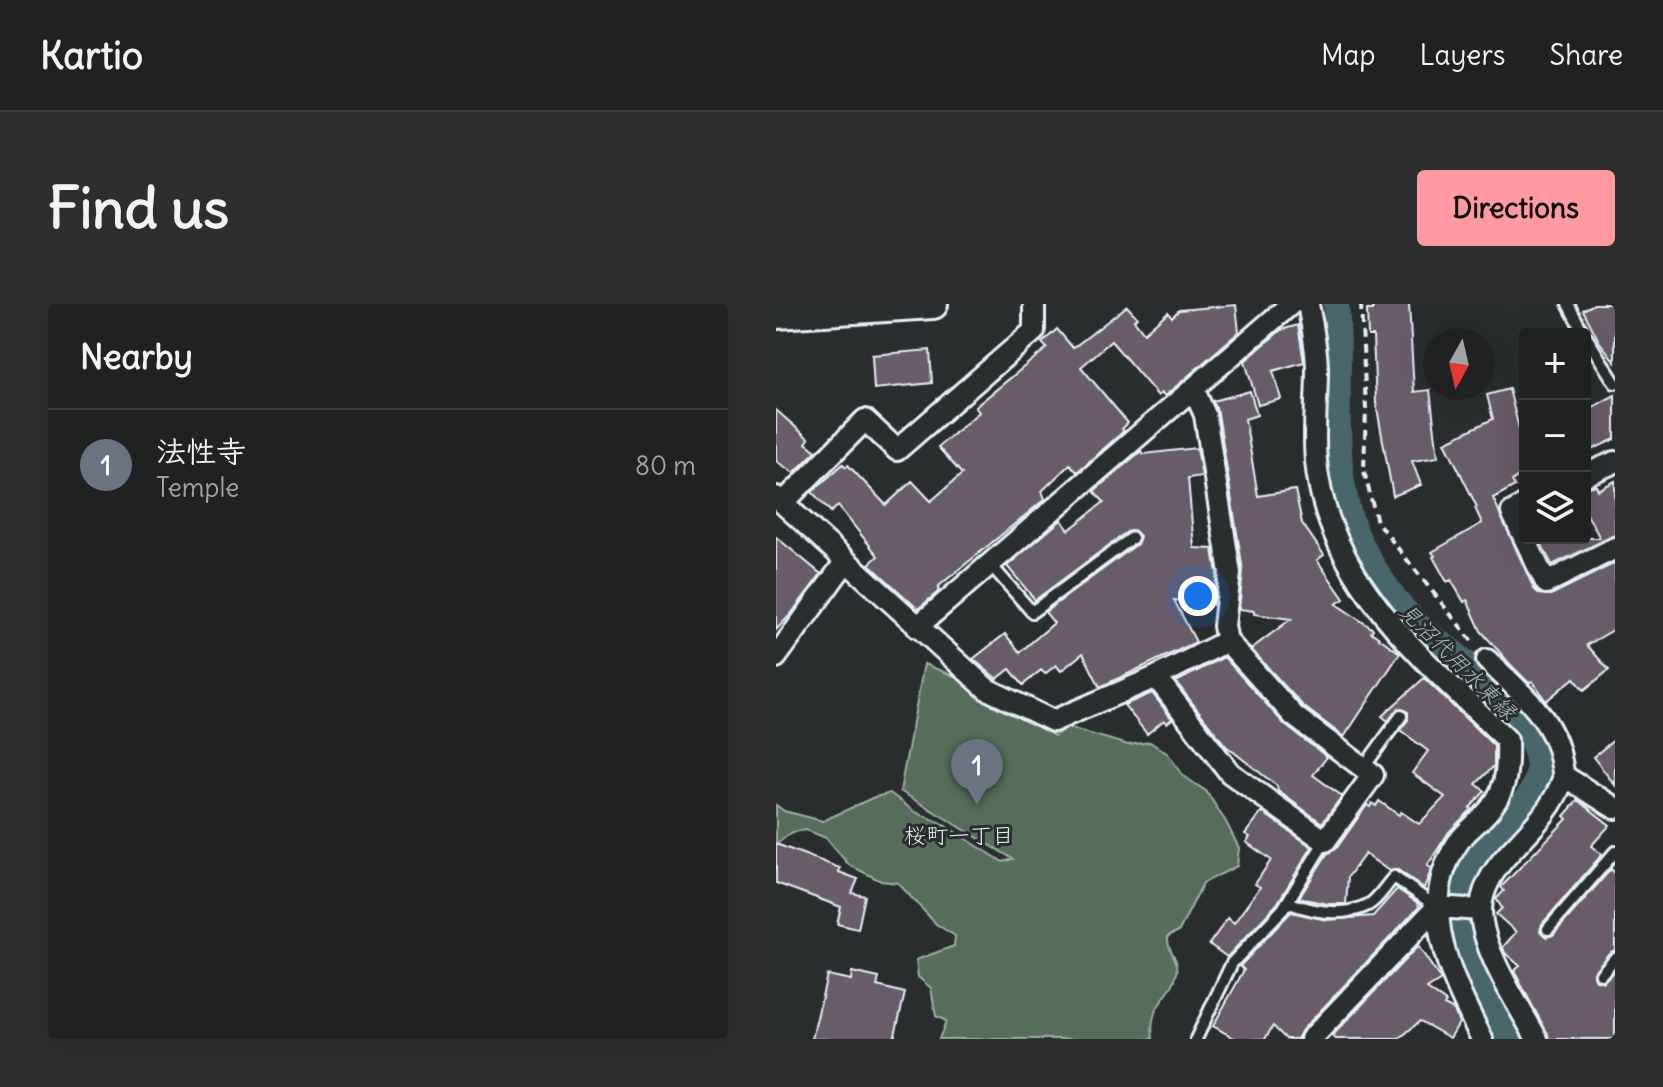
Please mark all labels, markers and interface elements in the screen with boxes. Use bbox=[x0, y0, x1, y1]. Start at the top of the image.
text: Kartio bbox=[40, 32, 143, 79]
text: Map bbox=[1321, 37, 1376, 73]
text: Layers bbox=[1420, 37, 1506, 73]
text: Share bbox=[1550, 37, 1623, 73]
button: Directions bbox=[1417, 170, 1615, 246]
text: Find us bbox=[48, 173, 229, 243]
north arrow bbox=[1423, 328, 1495, 400]
map controls bbox=[1519, 328, 1591, 544]
button: + bbox=[1519, 328, 1591, 400]
text: Nearby bbox=[80, 335, 193, 378]
button: − bbox=[1519, 400, 1591, 472]
text: 法性寺 bbox=[156, 432, 246, 470]
text: 1 bbox=[101, 449, 111, 482]
text: 80 m bbox=[635, 449, 696, 482]
text: Temple bbox=[156, 471, 239, 504]
button: layers bbox=[1519, 472, 1591, 544]
your location bbox=[1178, 576, 1218, 616]
water label: 見沼代用水東縁 bbox=[1394, 597, 1524, 727]
pin: 1 bbox=[951, 739, 1003, 805]
district label: 桜町一丁目 bbox=[904, 821, 1014, 849]

